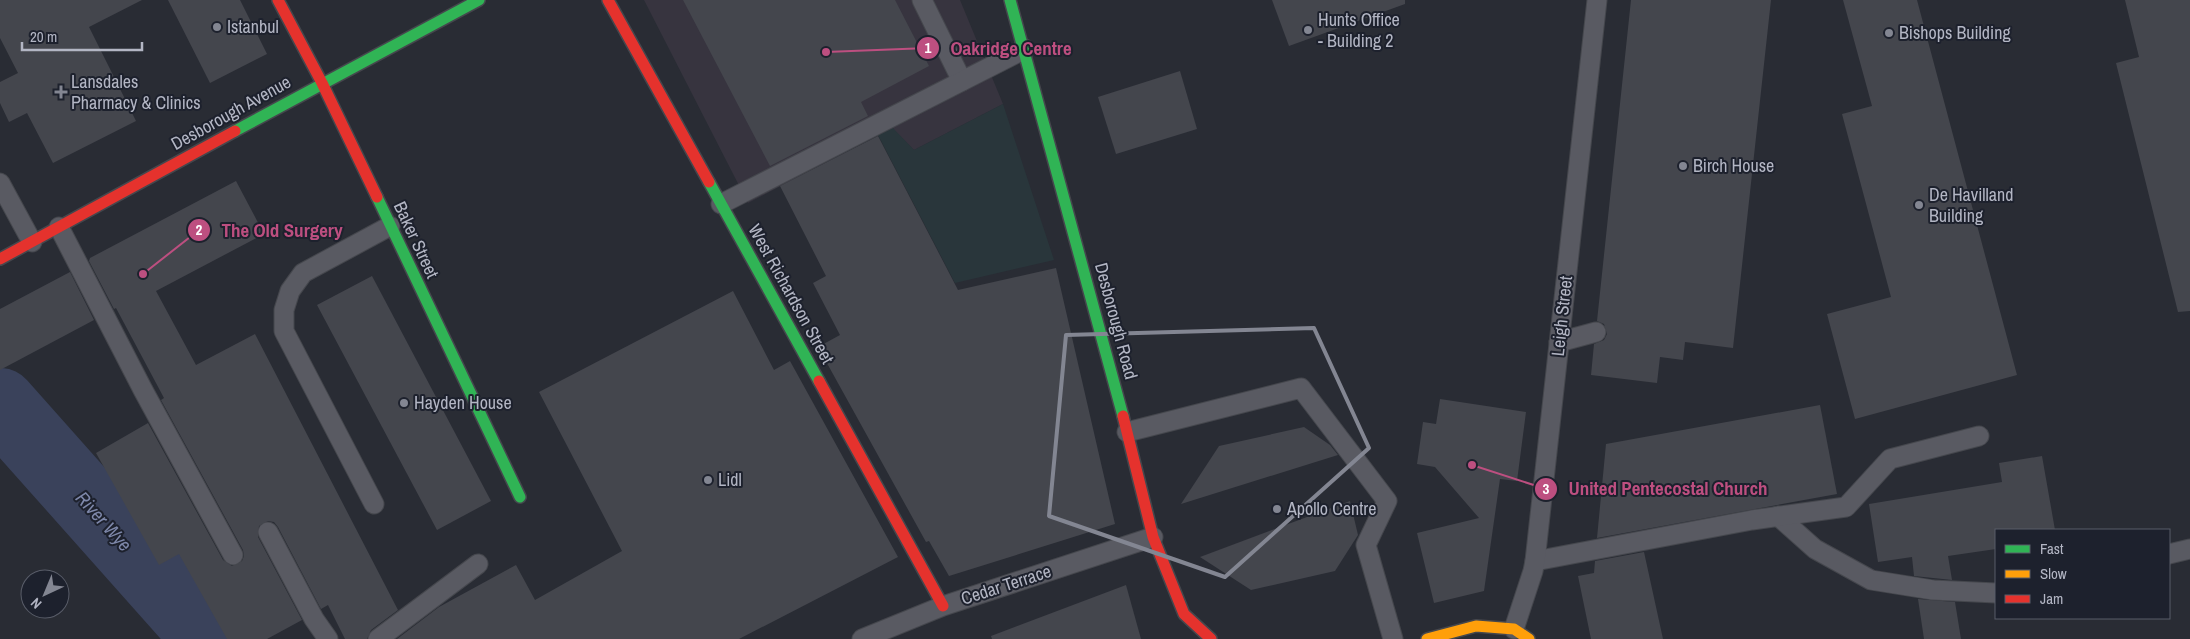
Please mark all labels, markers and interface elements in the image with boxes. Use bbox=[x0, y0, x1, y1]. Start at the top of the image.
place label: Hunts Office - Building 2 bbox=[1318, 7, 1400, 53]
place label: Istanbul bbox=[227, 14, 279, 39]
scale bar bbox=[22, 20, 142, 52]
place label: Bishops Building bbox=[1899, 20, 2011, 45]
marker: Istanbul bbox=[211, 21, 223, 33]
marker: Hunts Office - Building 2 bbox=[1302, 24, 1314, 36]
text: 20 m bbox=[30, 26, 57, 47]
marker: Bishops Building bbox=[1883, 27, 1895, 39]
callout: Oakridge Centre bbox=[916, 31, 1082, 65]
text: Oakridge Centre bbox=[950, 35, 1072, 61]
text: 1 bbox=[925, 37, 932, 58]
place label: Lansdales Pharmacy & Clinics bbox=[71, 69, 201, 115]
street label: Desborough Avenue bbox=[166, 69, 295, 156]
marker: Lansdales Pharmacy & Clinics bbox=[55, 86, 67, 98]
place label: Birch House bbox=[1693, 153, 1774, 178]
marker: Birch House bbox=[1677, 160, 1689, 172]
place label: De Havilland Building bbox=[1929, 182, 2014, 228]
street label: Baker Street bbox=[388, 197, 445, 282]
marker: De Havilland Building bbox=[1913, 199, 1925, 211]
callout: The Old Surgery bbox=[186, 213, 352, 247]
text: The Old Surgery bbox=[221, 217, 343, 243]
text: 2 bbox=[196, 219, 203, 240]
street label: West Richardson Street bbox=[743, 219, 840, 368]
street label: Desborough Road bbox=[1089, 260, 1144, 382]
street label: Leigh Street bbox=[1545, 275, 1578, 357]
place label: Hayden House bbox=[414, 390, 512, 415]
marker: Hayden House bbox=[398, 397, 410, 409]
place label: Lidl bbox=[718, 467, 742, 492]
callout: United Pentecostal Church bbox=[1534, 472, 1778, 506]
marker: Lidl bbox=[702, 474, 714, 486]
text: United Pentecostal Church bbox=[1568, 475, 1768, 501]
text: 3 bbox=[1543, 478, 1550, 499]
water label: River Wye bbox=[70, 485, 138, 557]
place label: Apollo Centre bbox=[1286, 496, 1376, 521]
marker: Apollo Centre bbox=[1271, 503, 1283, 515]
legend bbox=[1995, 529, 2170, 619]
text: Fast bbox=[2040, 538, 2064, 559]
street label: Cedar Terrace bbox=[958, 558, 1054, 611]
text: Slow bbox=[2040, 563, 2067, 584]
north arrow bbox=[20, 569, 70, 619]
text: Jam bbox=[2040, 588, 2063, 609]
text: N bbox=[27, 594, 45, 613]

